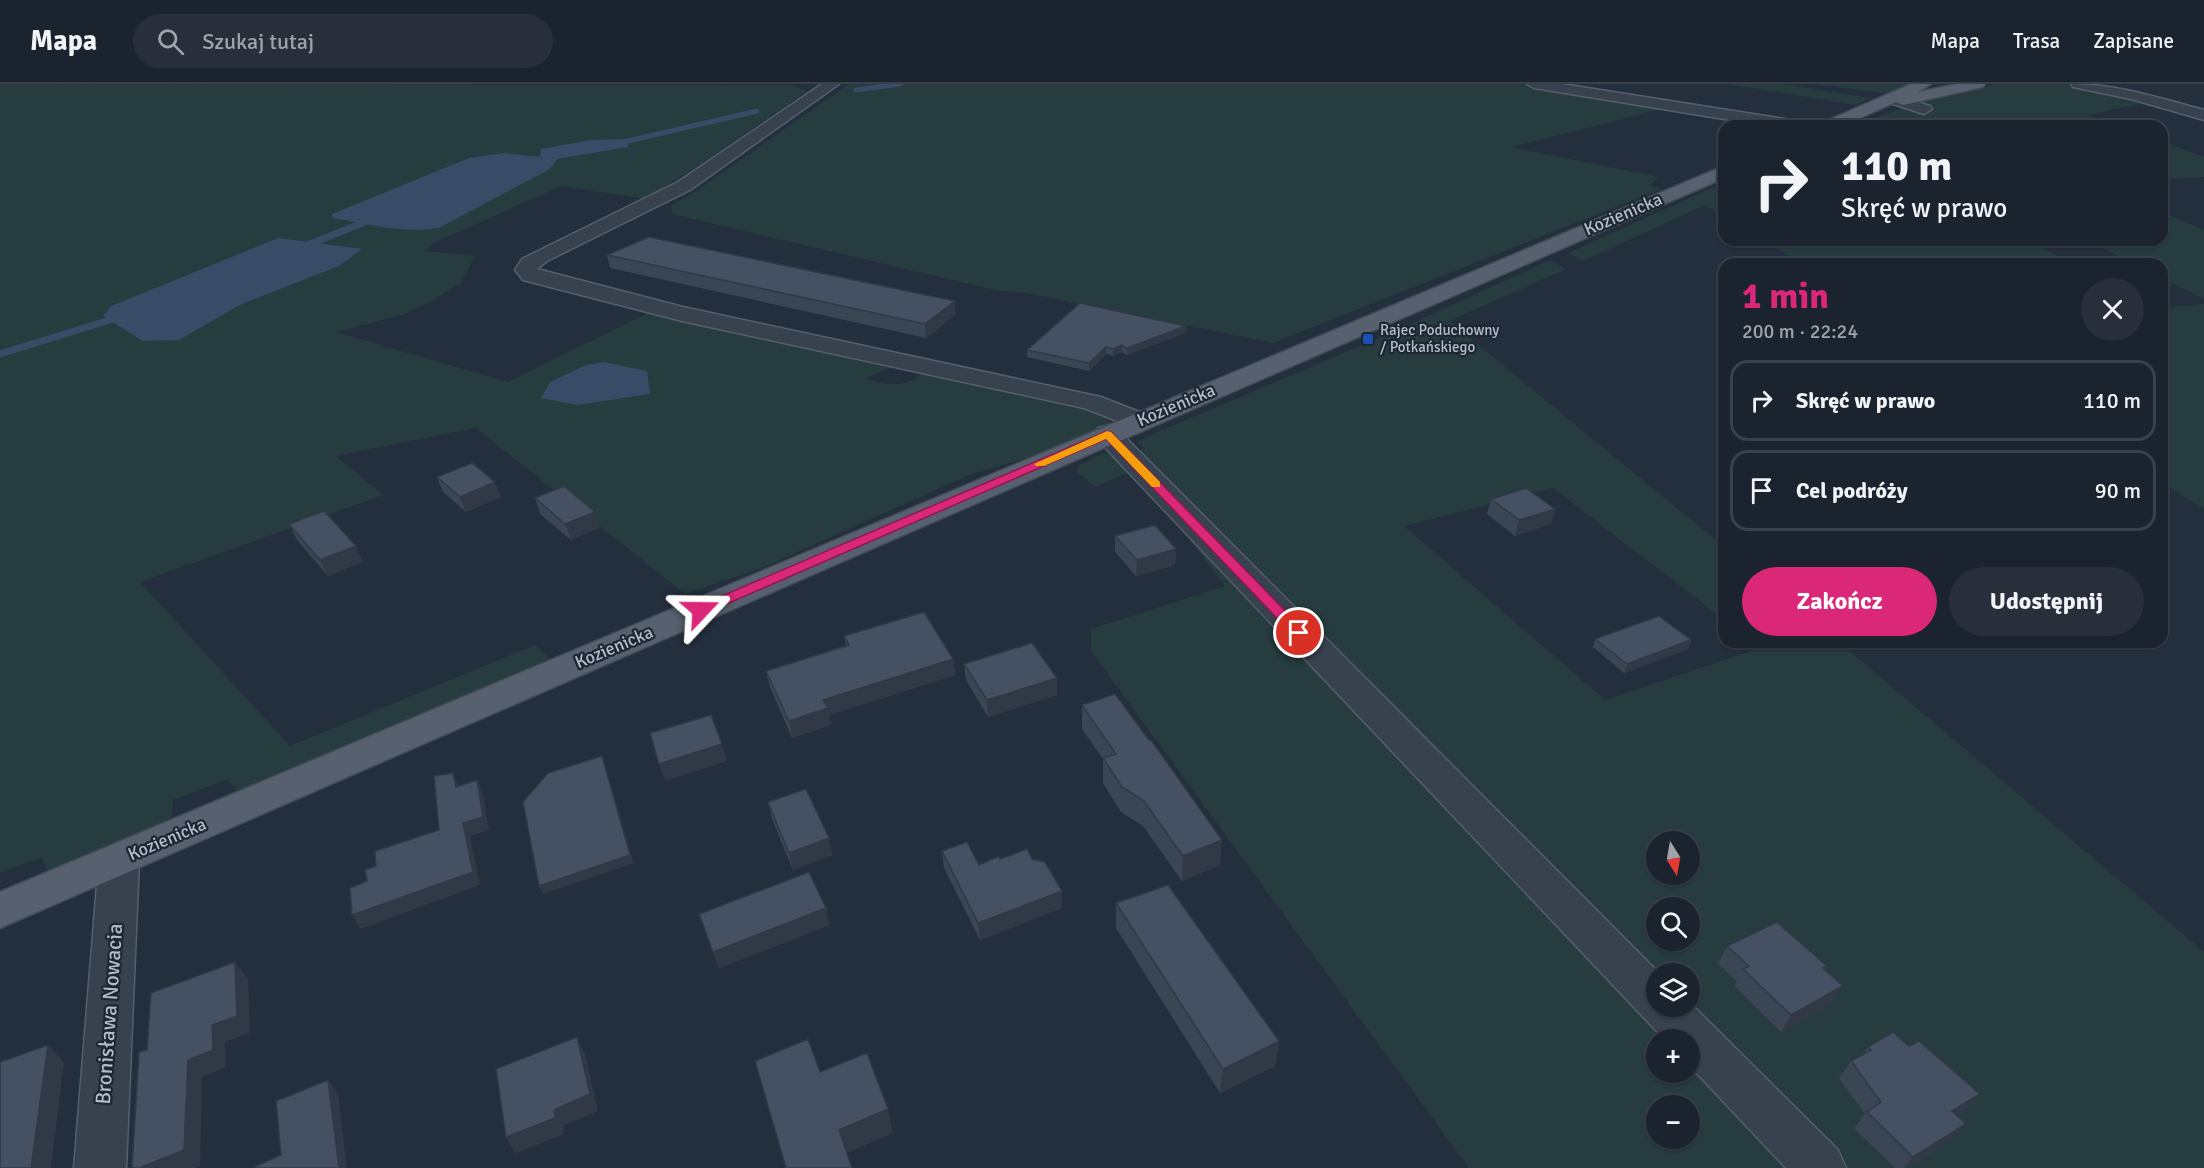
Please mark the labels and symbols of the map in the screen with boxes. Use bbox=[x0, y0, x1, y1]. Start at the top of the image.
street label: Kozienicka bbox=[1581, 188, 1665, 240]
place label: Rajec Poduchowny / Potkańskiego bbox=[1380, 321, 1499, 356]
marker: Rajec Poduchowny / Potkańskiego bbox=[1361, 332, 1375, 346]
street label: Kozienicka bbox=[1134, 379, 1218, 431]
position arrow bbox=[669, 578, 733, 642]
pin bbox=[1273, 607, 1324, 658]
street label: Kozienicka bbox=[572, 621, 656, 673]
street label: Kozienicka bbox=[125, 813, 209, 865]
north arrow bbox=[1646, 831, 1700, 885]
street label: Bronisława Nowacia bbox=[90, 923, 128, 1105]

